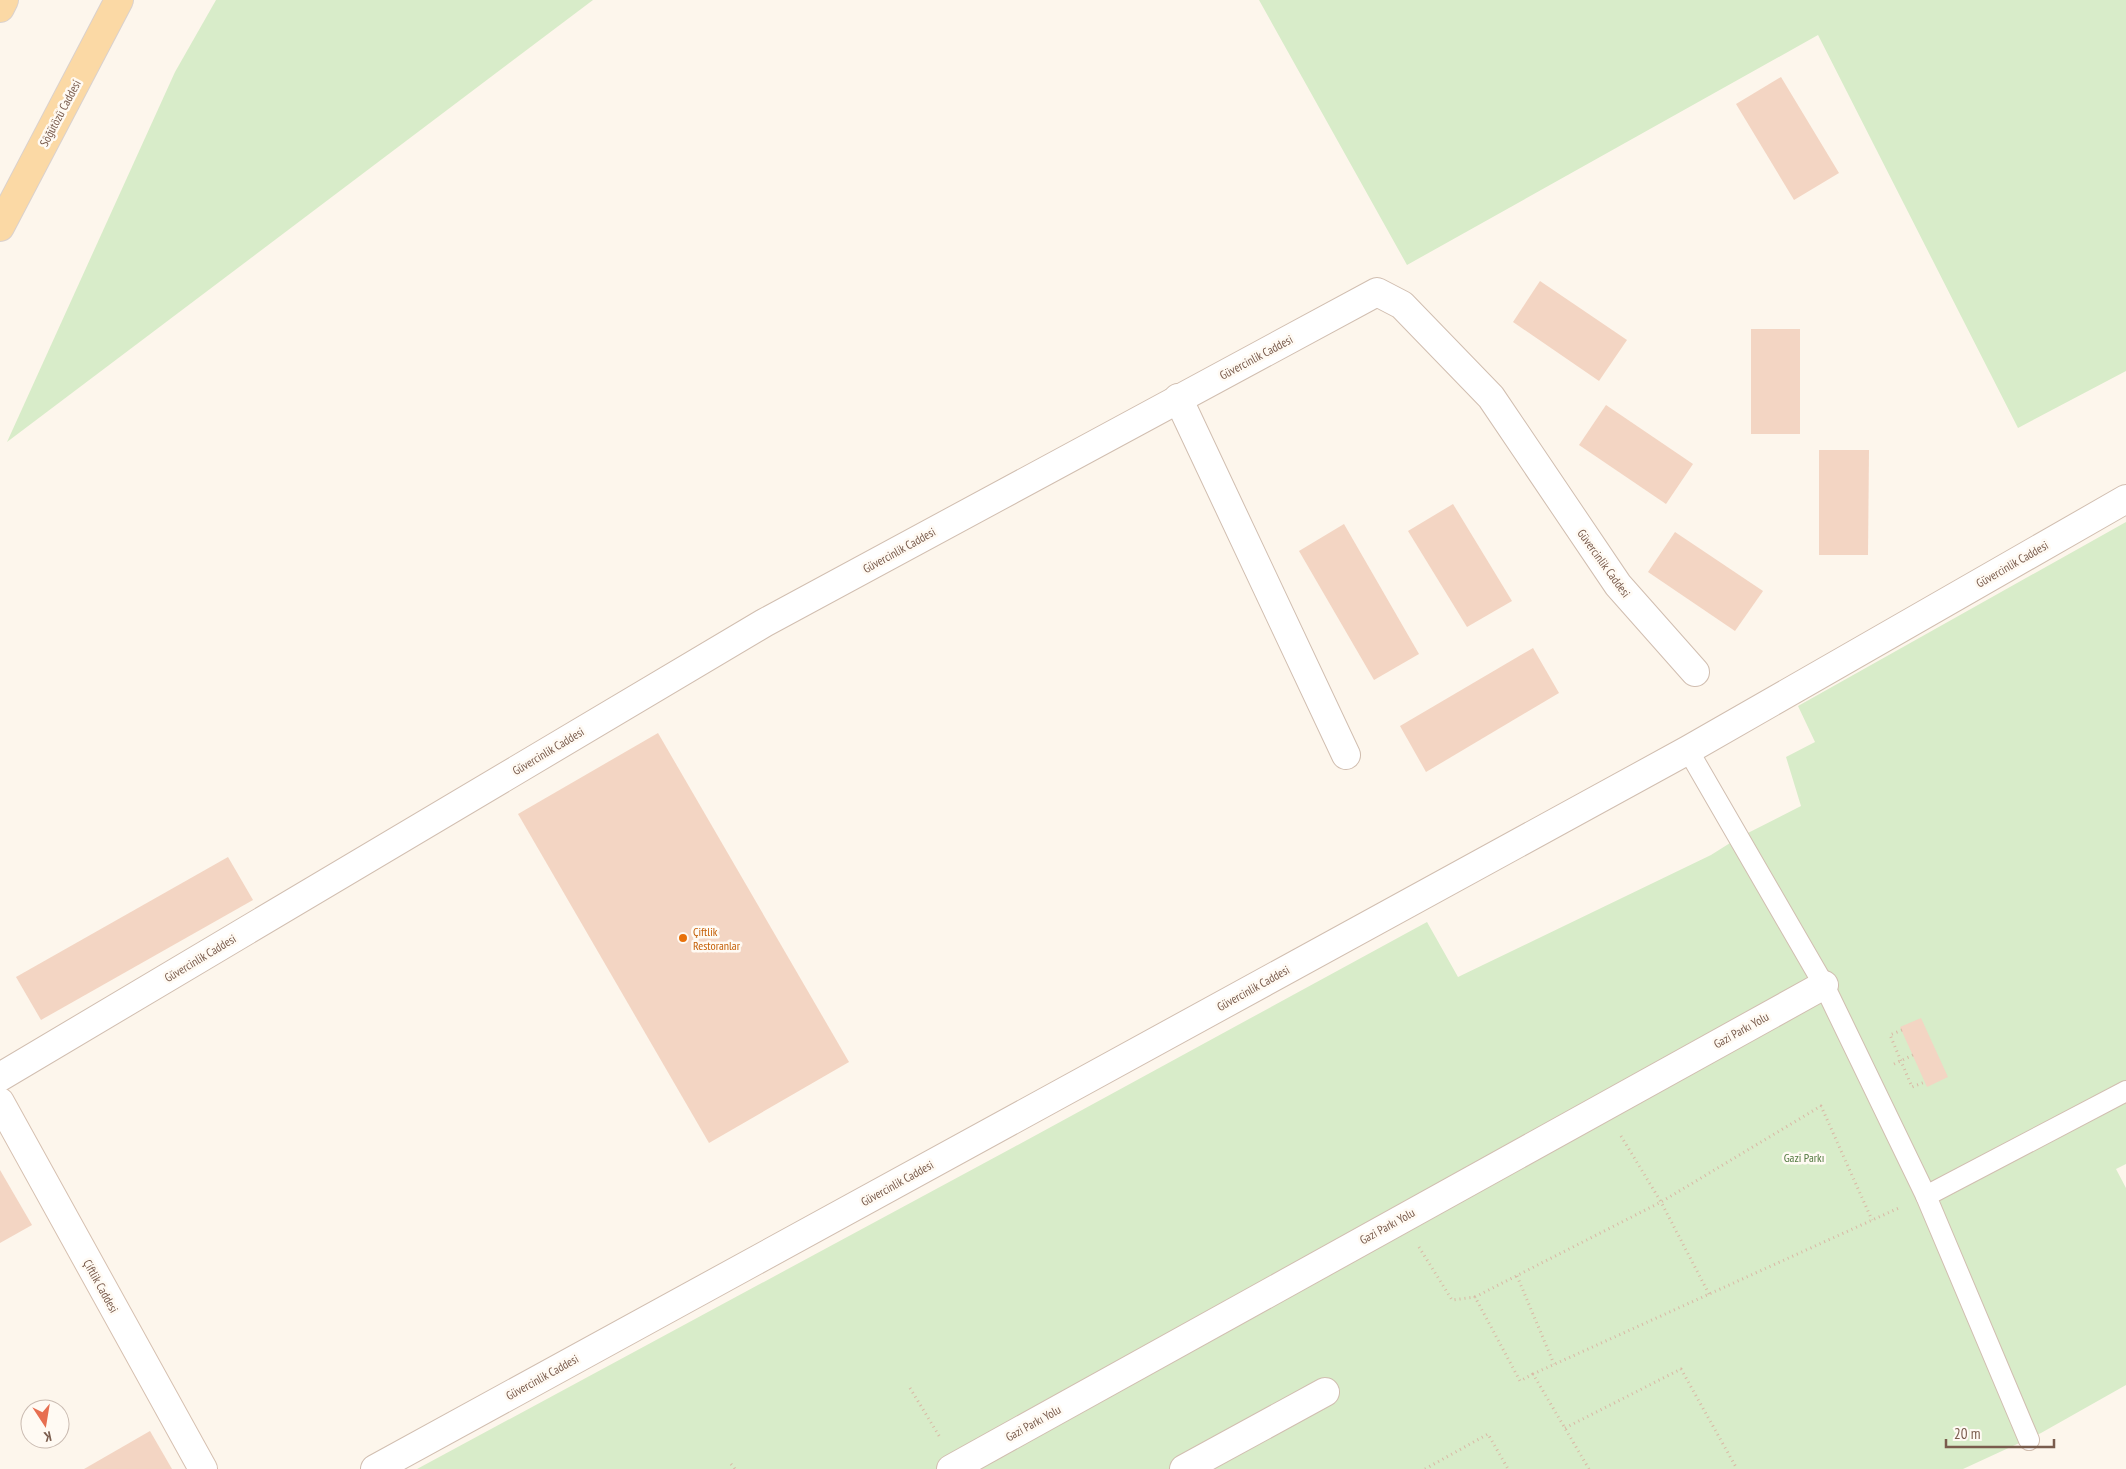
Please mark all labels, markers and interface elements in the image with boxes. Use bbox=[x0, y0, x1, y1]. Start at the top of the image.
street label: Söğütözü Caddesi bbox=[36, 77, 84, 149]
street label: Güvercinlik Caddesi bbox=[1217, 331, 1295, 383]
street label: Güvercinlik Caddesi bbox=[860, 524, 938, 576]
street label: Güvercinlik Caddesi bbox=[1574, 526, 1634, 600]
street label: Güvercinlik Caddesi bbox=[1973, 537, 2051, 591]
street label: Güvercinlik Caddesi bbox=[510, 724, 586, 778]
place label: Çiftlik Restoranlar bbox=[693, 924, 741, 953]
street label: Güvercinlik Caddesi bbox=[162, 931, 238, 985]
marker: Çiftlik Restoranlar bbox=[677, 932, 689, 944]
street label: Güvercinlik Caddesi bbox=[1214, 962, 1292, 1014]
street label: Gazi Parkı Yolu bbox=[1711, 1009, 1771, 1051]
park label: Gazi Parkı bbox=[1784, 1150, 1824, 1165]
street label: Güvercinlik Caddesi bbox=[858, 1157, 936, 1209]
street label: Gazi Parkı Yolu bbox=[1357, 1205, 1417, 1247]
street label: Çiftlik Caddesi bbox=[80, 1257, 122, 1315]
street label: Güvercinlik Caddesi bbox=[503, 1351, 581, 1403]
north arrow bbox=[20, 1399, 70, 1449]
street label: Gazi Parkı Yolu bbox=[1003, 1402, 1063, 1444]
scale bar bbox=[1946, 1416, 2054, 1448]
text: 20 m bbox=[1954, 1424, 1980, 1443]
text: K bbox=[42, 1427, 53, 1446]

